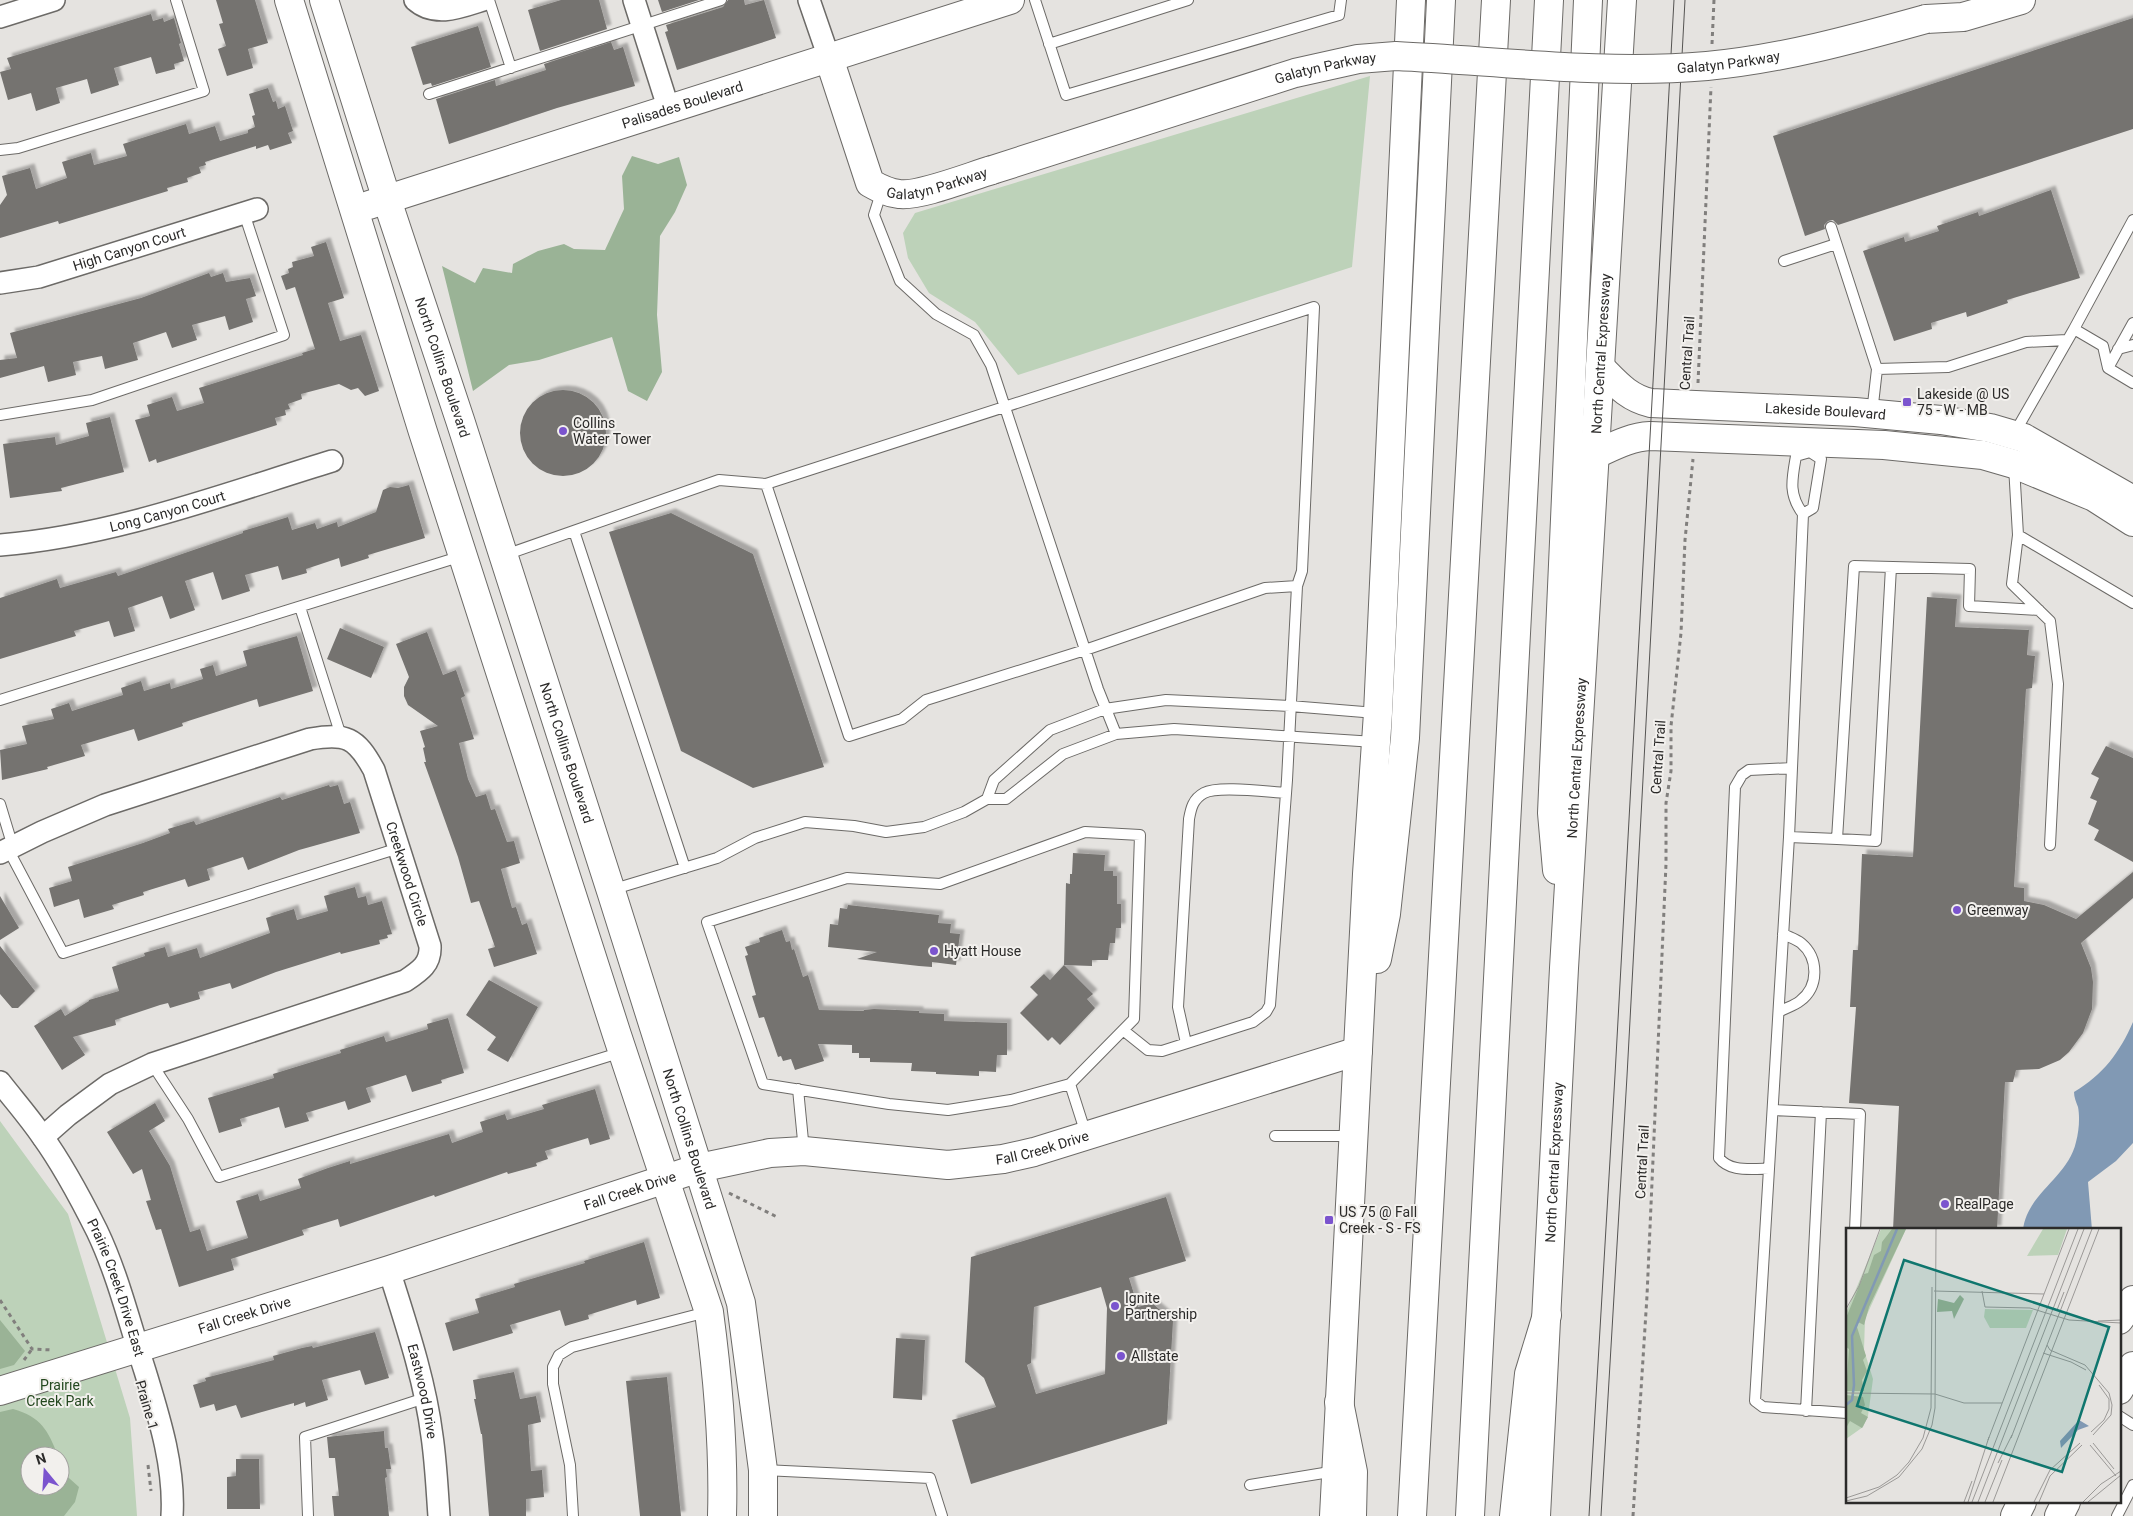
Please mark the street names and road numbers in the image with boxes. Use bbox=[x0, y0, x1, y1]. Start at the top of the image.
street label: Galatyn Parkway bbox=[1677, 47, 1782, 76]
street label: Galatyn Parkway bbox=[1273, 50, 1377, 87]
street label: Palisades Boulevard bbox=[620, 78, 745, 132]
street label: Galatyn Parkway bbox=[885, 164, 990, 202]
street label: High Canyon Court bbox=[71, 224, 188, 274]
street label: North Central Expressway bbox=[1588, 273, 1614, 435]
street label: North Collins Boulevard bbox=[412, 295, 473, 439]
street label: Central Trail bbox=[1676, 315, 1698, 391]
street label: Lakeside Boulevard bbox=[1765, 400, 1886, 423]
street label: Long Canyon Court bbox=[108, 487, 227, 535]
street label: North Central Expressway bbox=[1564, 677, 1589, 839]
street label: North Collins Boulevard bbox=[537, 681, 597, 825]
street label: Central Trail bbox=[1647, 719, 1669, 795]
street label: Creekwood Circle bbox=[383, 819, 431, 928]
street label: North Collins Boulevard bbox=[660, 1067, 719, 1211]
street label: North Central Expressway bbox=[1542, 1081, 1566, 1243]
street label: Central Trail bbox=[1632, 1124, 1652, 1200]
street label: Fall Creek Drive bbox=[995, 1127, 1091, 1168]
street label: Fall Creek Drive bbox=[582, 1168, 678, 1213]
street label: Prairie Creek Drive East bbox=[84, 1216, 148, 1359]
street label: Fall Creek Drive bbox=[196, 1293, 293, 1337]
street label: Eastwood Drive bbox=[404, 1342, 440, 1440]
street label: Praine 1 bbox=[132, 1378, 162, 1432]

